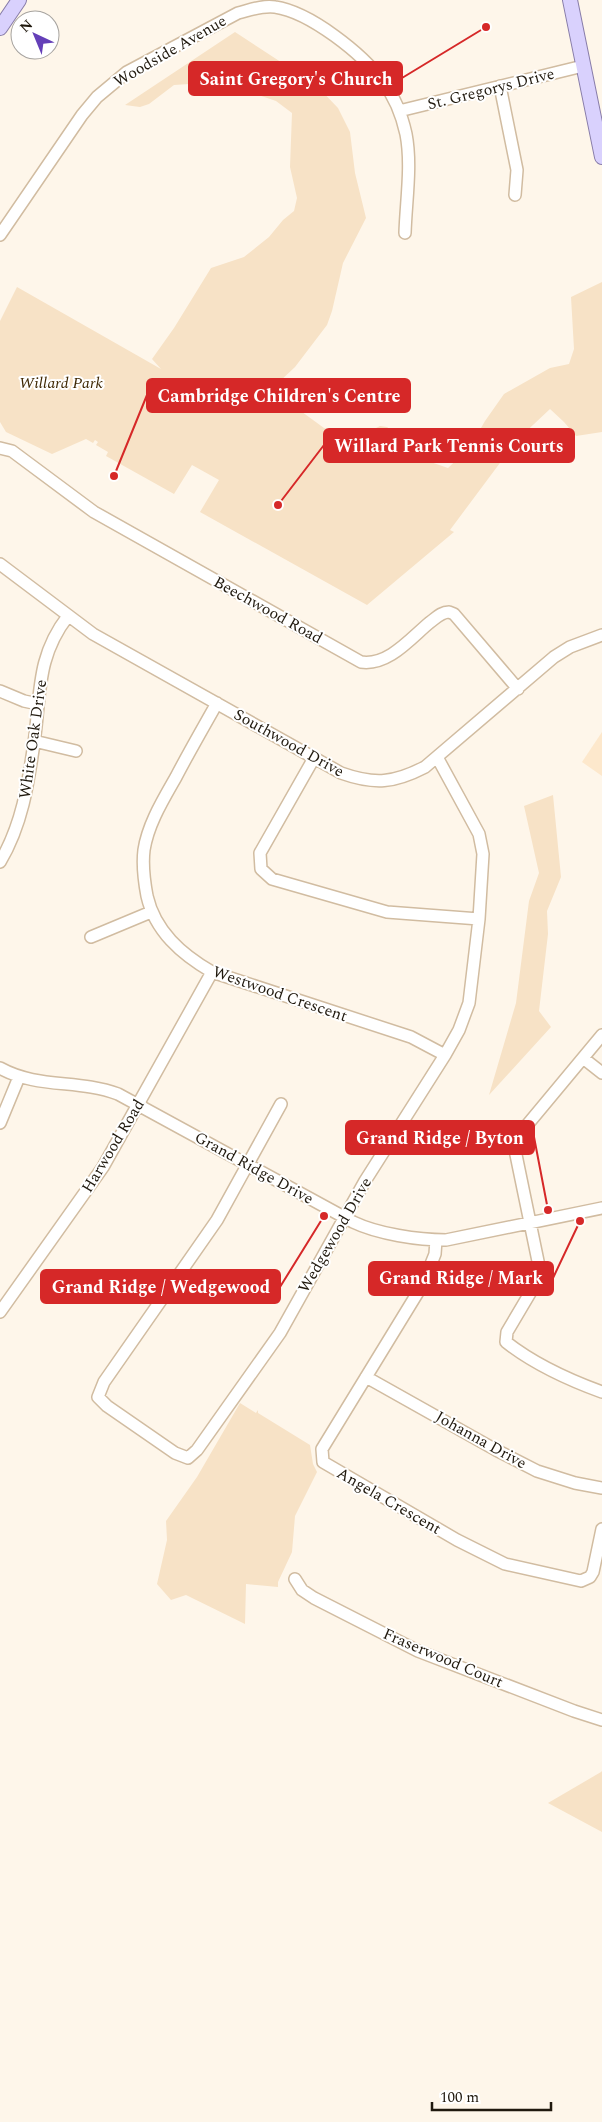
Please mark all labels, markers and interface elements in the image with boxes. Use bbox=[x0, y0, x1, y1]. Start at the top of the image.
street label: Woodside Avenue bbox=[109, 9, 231, 93]
north arrow bbox=[10, 10, 60, 60]
text: N bbox=[15, 14, 38, 38]
callout: Saint Gregory's Church bbox=[189, 62, 402, 95]
street label: St. Gregorys Drive bbox=[425, 62, 557, 116]
text: Saint Gregory's Church bbox=[199, 66, 393, 93]
park label: Willard Park bbox=[19, 371, 103, 395]
callout: Cambridge Children's Centre bbox=[147, 379, 410, 412]
text: Cambridge Children's Centre bbox=[157, 383, 401, 410]
callout: Willard Park Tennis Courts bbox=[324, 429, 574, 462]
text: Willard Park Tennis Courts bbox=[334, 433, 564, 460]
street label: Beechwood Road bbox=[209, 570, 327, 650]
street label: White Oak Drive bbox=[13, 678, 53, 800]
street label: Southwood Drive bbox=[229, 703, 349, 783]
street label: Westwood Crescent bbox=[209, 960, 351, 1028]
street label: Harwood Road bbox=[76, 1095, 151, 1197]
callout: Grand Ridge / Byton bbox=[346, 1121, 534, 1154]
street label: Grand Ridge Drive bbox=[190, 1125, 318, 1211]
text: Grand Ridge / Byton bbox=[356, 1125, 524, 1152]
street label: Wedgewood Drive bbox=[292, 1173, 378, 1297]
callout: Grand Ridge / Mark bbox=[369, 1262, 553, 1295]
text: Grand Ridge / Mark bbox=[379, 1265, 543, 1292]
callout: Grand Ridge / Wedgewood bbox=[41, 1270, 280, 1303]
text: Grand Ridge / Wedgewood bbox=[52, 1274, 271, 1301]
street label: Johanna Drive bbox=[431, 1405, 531, 1475]
street label: Angela Crescent bbox=[332, 1461, 446, 1541]
street label: Fraserwood Court bbox=[379, 1622, 507, 1694]
scale bar bbox=[432, 2080, 551, 2112]
text: 100 m bbox=[440, 2086, 479, 2109]

